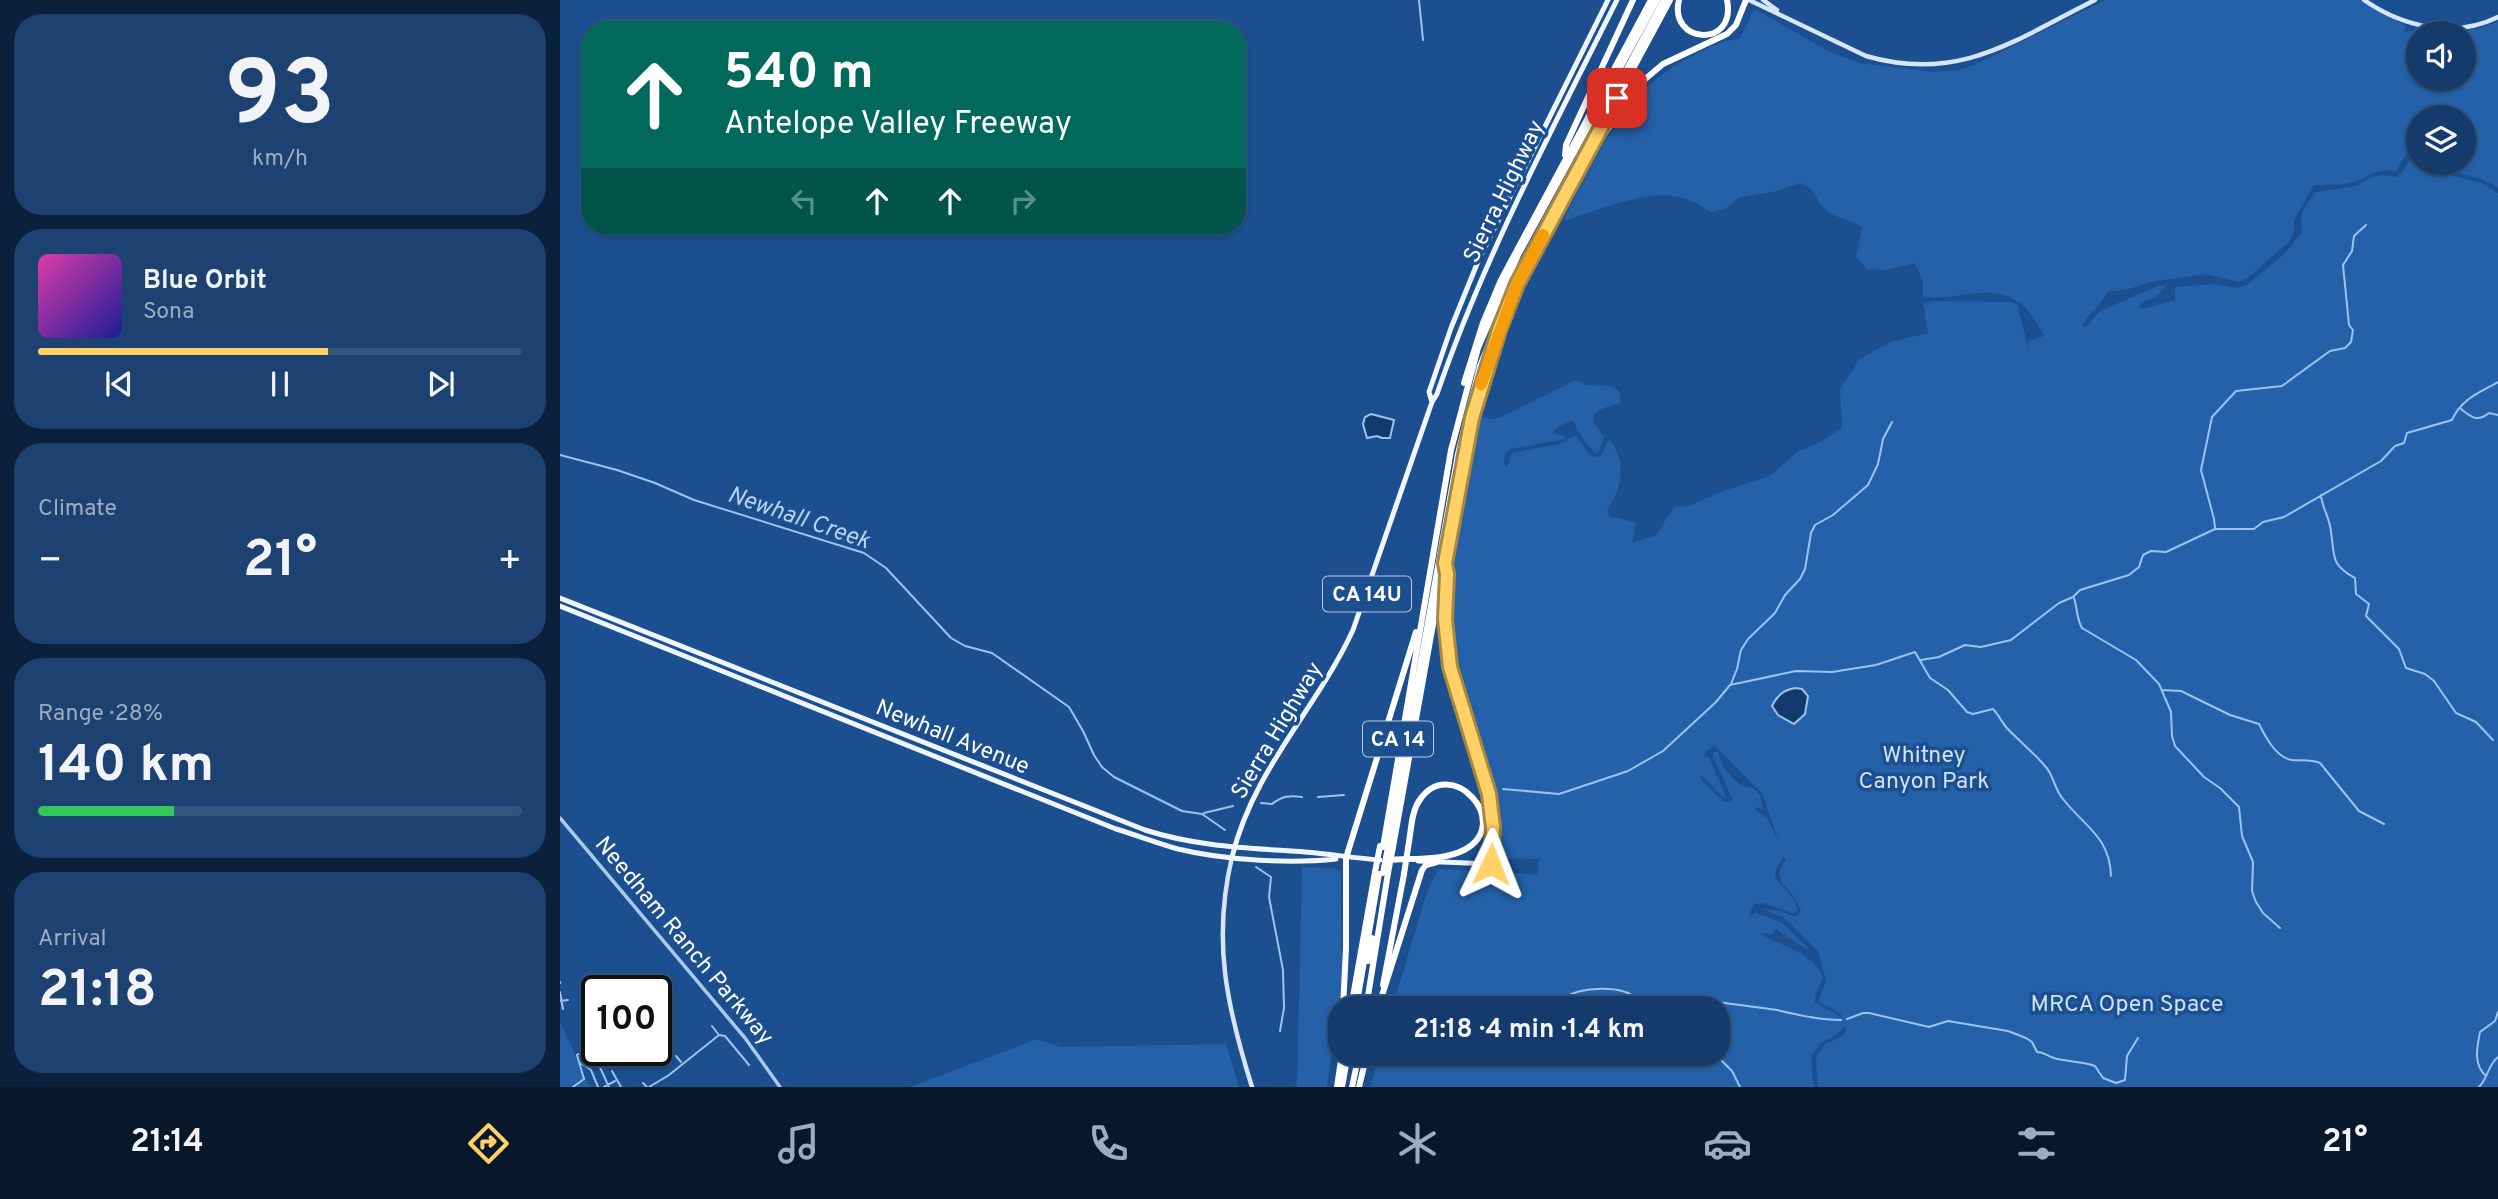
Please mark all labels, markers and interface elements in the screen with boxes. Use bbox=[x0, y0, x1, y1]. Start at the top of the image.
map controls bbox=[2406, 21, 2476, 175]
button: sound bbox=[2406, 21, 2476, 91]
text: 93 bbox=[225, 42, 335, 157]
text: 540 m bbox=[724, 44, 874, 106]
icon: ahead bbox=[609, 49, 700, 140]
pin bbox=[1587, 68, 1647, 128]
icon: arrive bbox=[1598, 79, 1636, 117]
text: Antelope Valley Freeway bbox=[724, 105, 1072, 145]
button: layers bbox=[2406, 105, 2476, 175]
street label: Sierra Highway bbox=[1458, 116, 1552, 268]
text: km/h bbox=[252, 145, 308, 174]
icon: left bbox=[785, 182, 823, 220]
icon: ahead bbox=[858, 182, 896, 220]
icon: ahead bbox=[931, 182, 969, 220]
icon: right bbox=[1004, 182, 1042, 220]
text: Blue Orbit bbox=[143, 265, 267, 298]
text: Sona bbox=[143, 298, 194, 327]
icon: previous bbox=[100, 365, 138, 403]
icon: pause bbox=[261, 365, 299, 403]
icon: next bbox=[422, 365, 460, 403]
water label: Newhall Creek bbox=[723, 481, 874, 558]
text: Climate bbox=[38, 495, 117, 524]
text: 21° bbox=[243, 529, 317, 595]
text: − bbox=[38, 538, 63, 587]
text: + bbox=[497, 538, 522, 587]
road number: CA 14U bbox=[1323, 576, 1411, 612]
street label: Sierra Highway bbox=[1226, 657, 1331, 805]
street label: Newhall Avenue bbox=[871, 694, 1033, 782]
text: Range · 28% bbox=[38, 700, 163, 729]
road number: CA 14 bbox=[1363, 722, 1433, 756]
text: 140 km bbox=[38, 734, 214, 800]
park label: Whitney Canyon Park bbox=[1859, 742, 1989, 797]
position arrow bbox=[1454, 827, 1528, 901]
street label: Needham Ranch Parkway bbox=[587, 831, 779, 1052]
text: Arrival bbox=[38, 925, 107, 954]
text: 21:18 bbox=[38, 959, 157, 1025]
speed limit sign: 100 bbox=[581, 975, 672, 1066]
park label: MRCA Open Space bbox=[2031, 991, 2223, 1020]
text: 21:18 · 4 min · 1.4 km bbox=[1413, 1014, 1645, 1047]
icon: directions bbox=[464, 1119, 513, 1168]
icon: music bbox=[774, 1119, 823, 1168]
icon: phone bbox=[1084, 1119, 1133, 1168]
icon: climate bbox=[1393, 1119, 1442, 1168]
icon: car bbox=[1703, 1119, 1752, 1168]
icon: filters bbox=[2012, 1119, 2061, 1168]
text: 21:14 bbox=[130, 1123, 204, 1163]
text: 21° bbox=[2322, 1123, 2368, 1163]

